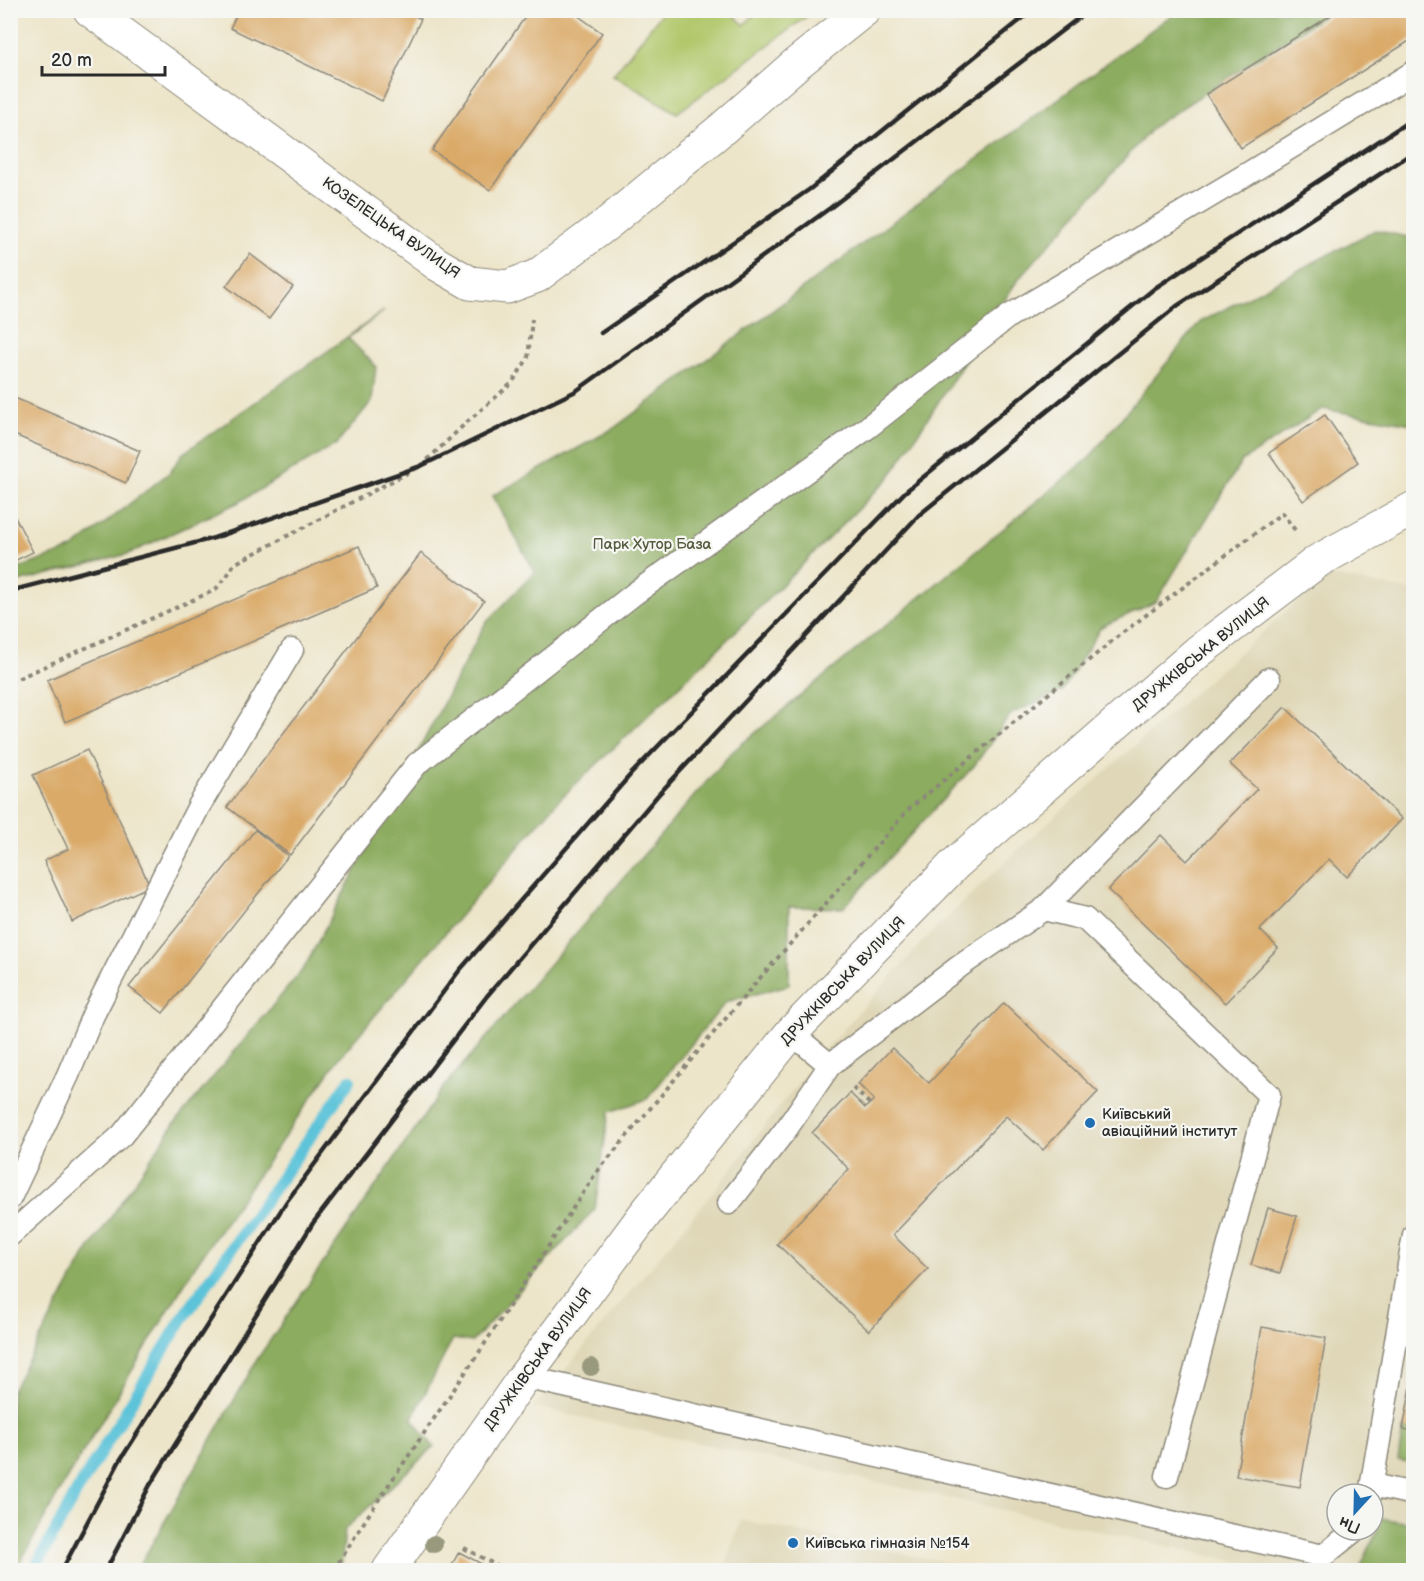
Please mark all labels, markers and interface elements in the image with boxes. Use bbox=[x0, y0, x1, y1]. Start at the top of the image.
scale bar bbox=[42, 39, 165, 77]
text: 20 m bbox=[51, 50, 92, 71]
street label: КОЗЕЛЕЦЬКА ВУЛИЦЯ bbox=[318, 173, 464, 283]
park label: Парк Хутор База bbox=[593, 535, 712, 554]
street label: ДРУЖКІВСЬКА ВУЛИЦЯ bbox=[1128, 593, 1274, 715]
street label: ДРУЖКІВСЬКА ВУЛИЦЯ bbox=[777, 913, 909, 1049]
place label: Київський авіаційний інститут bbox=[1102, 1105, 1238, 1141]
marker: Київський авіаційний інститут bbox=[1083, 1116, 1097, 1130]
street label: ДРУЖКІВСЬКА ВУЛИЦЯ bbox=[480, 1284, 596, 1434]
north arrow bbox=[1325, 1482, 1385, 1542]
text: Пн bbox=[1336, 1512, 1363, 1537]
place label: Київська гімназія №154 bbox=[805, 1534, 970, 1553]
marker: Київська гімназія №154 bbox=[786, 1536, 800, 1550]

